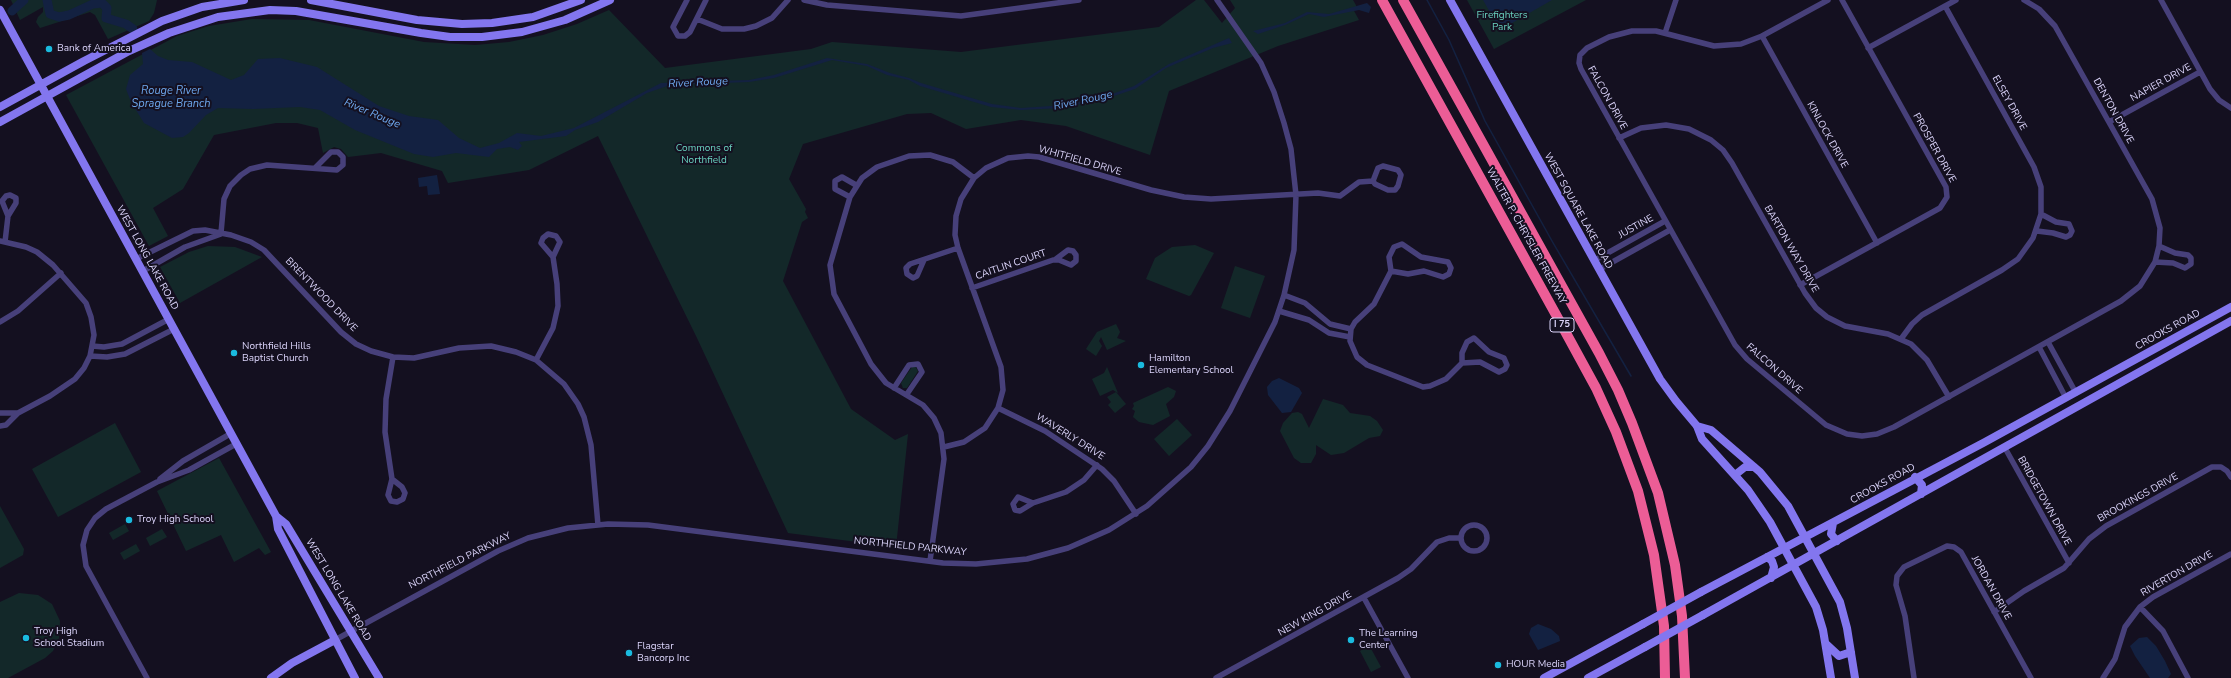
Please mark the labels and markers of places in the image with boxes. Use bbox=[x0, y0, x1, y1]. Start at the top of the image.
place label: Bank of America bbox=[57, 43, 131, 55]
marker: Bank of America bbox=[44, 44, 54, 54]
place label: Northfield Hills Baptist Church bbox=[242, 341, 311, 364]
marker: Northfield Hills Baptist Church bbox=[229, 348, 239, 358]
place label: Hamilton Elementary School bbox=[1149, 353, 1234, 376]
marker: Hamilton Elementary School bbox=[1136, 360, 1146, 370]
place label: Troy High School bbox=[137, 514, 214, 526]
marker: Troy High School bbox=[124, 515, 134, 525]
place label: Troy High School Stadium bbox=[34, 626, 104, 650]
place label: The Learning Center bbox=[1359, 628, 1418, 652]
marker: Troy High School Stadium bbox=[21, 633, 31, 643]
marker: The Learning Center bbox=[1346, 635, 1356, 645]
place label: Flagstar Bancorp Inc bbox=[637, 641, 690, 664]
marker: Flagstar Bancorp Inc bbox=[624, 648, 634, 658]
place label: HOUR Media bbox=[1506, 659, 1565, 671]
marker: HOUR Media bbox=[1493, 660, 1503, 670]

